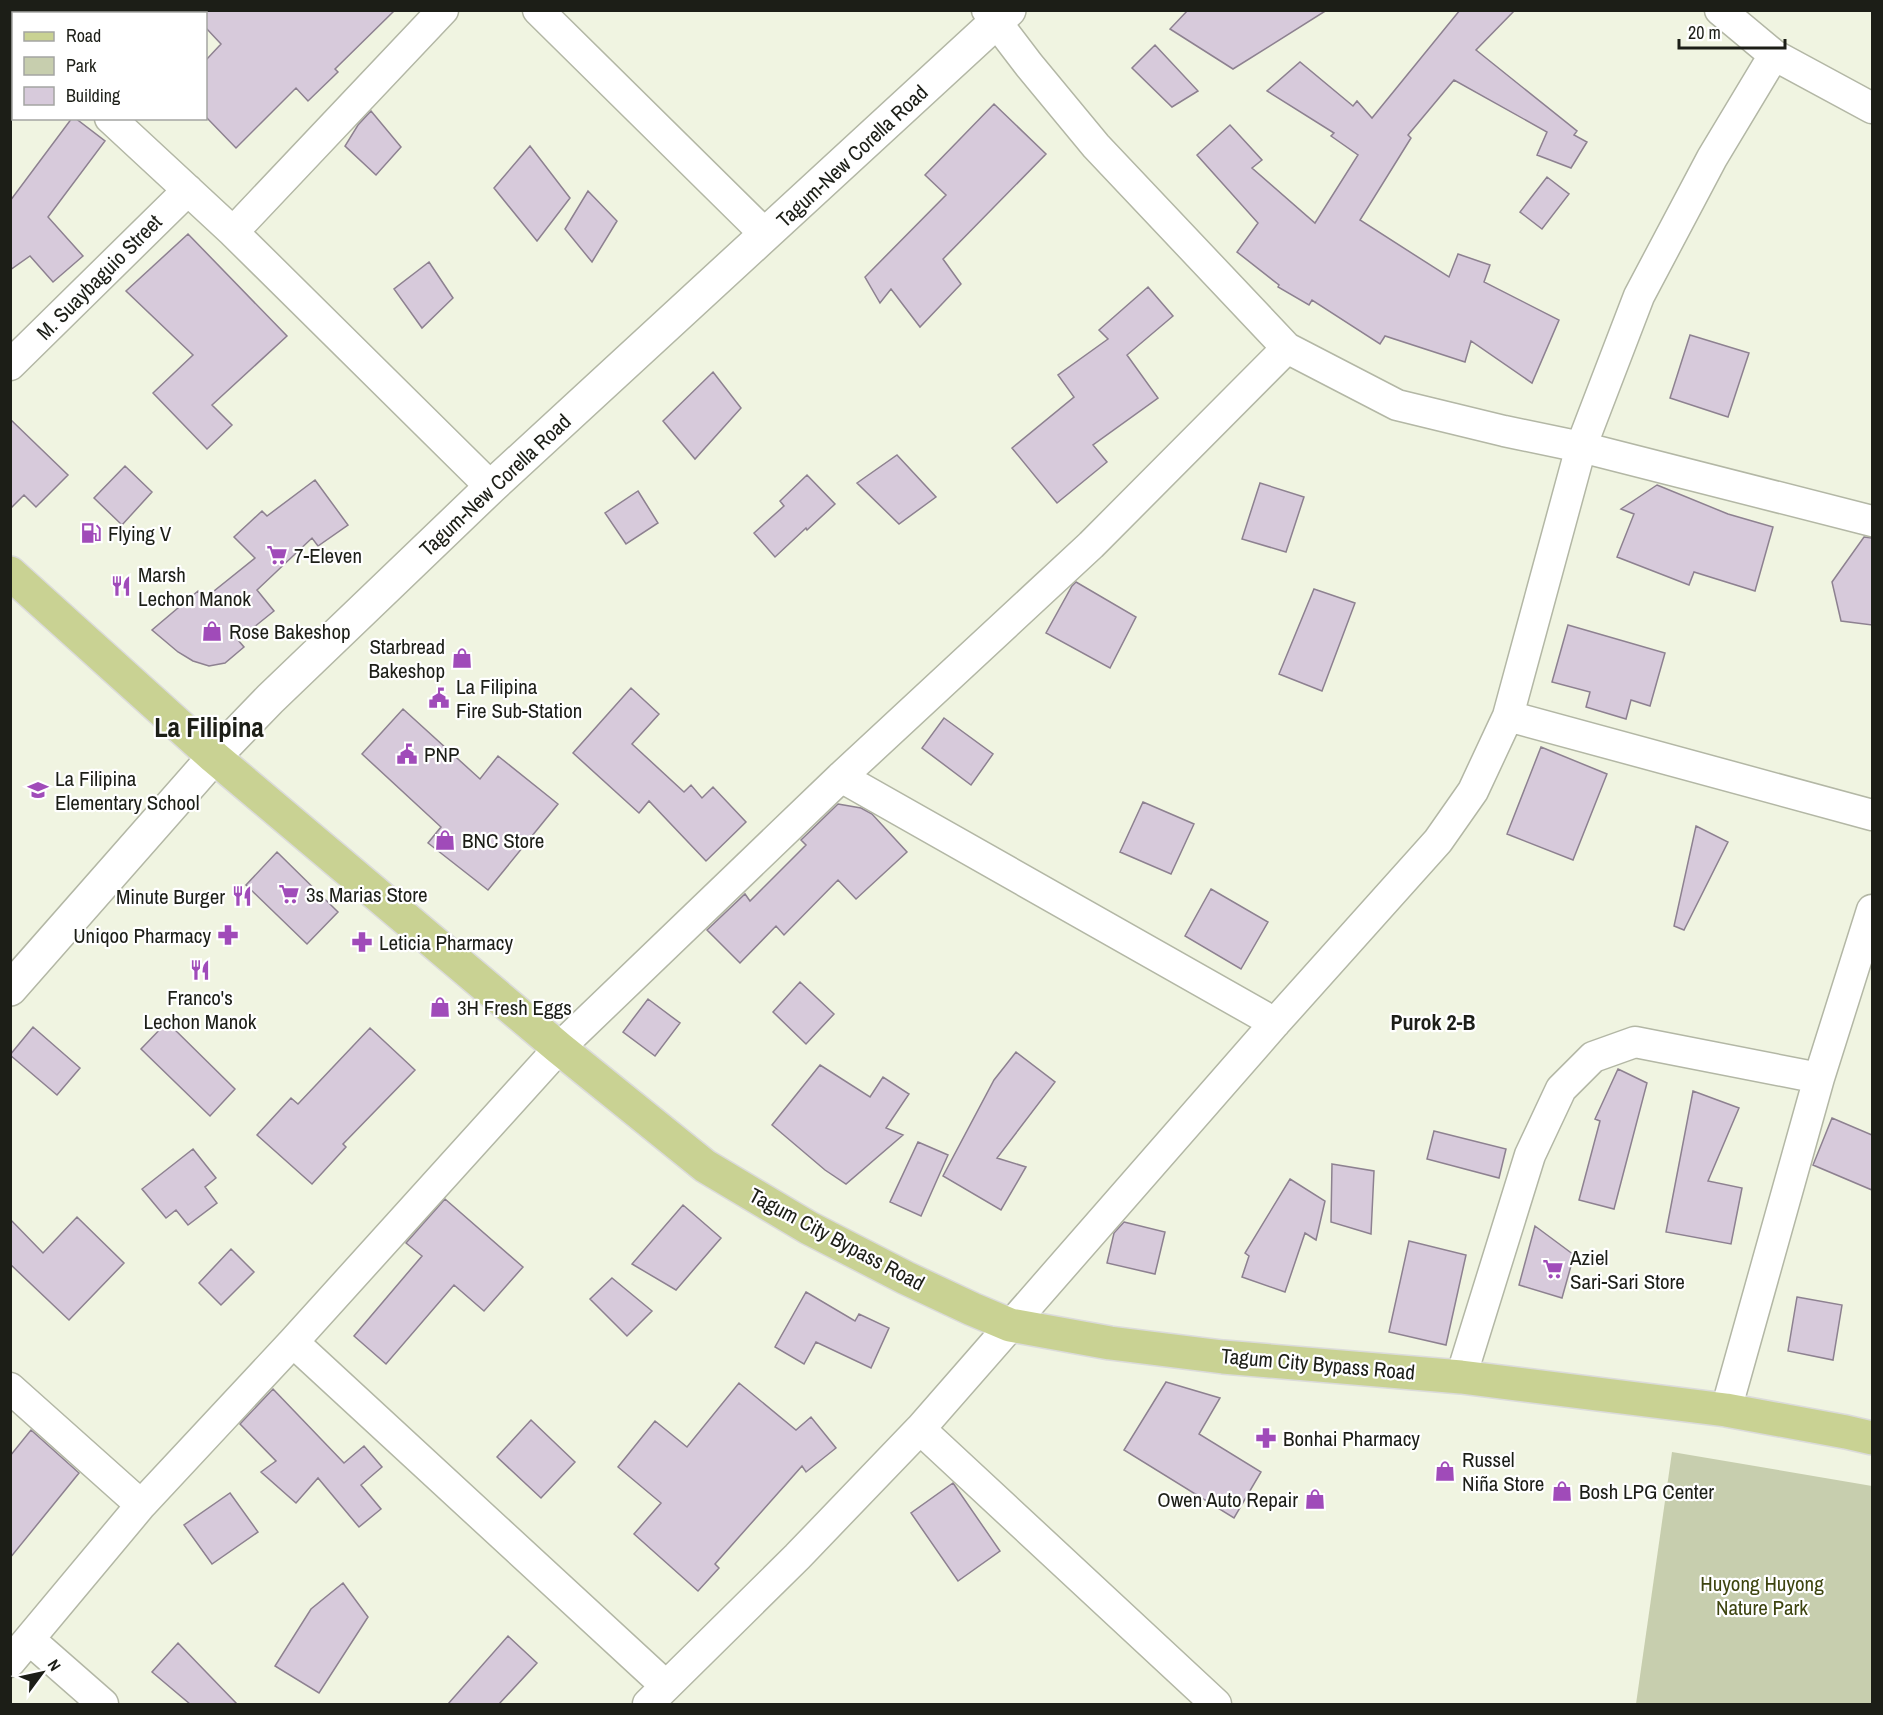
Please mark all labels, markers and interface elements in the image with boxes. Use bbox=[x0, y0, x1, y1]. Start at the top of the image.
legend bbox=[12, 12, 207, 120]
scale bar bbox=[1679, 12, 1786, 50]
text: 20 m bbox=[1688, 20, 1721, 45]
text: Road bbox=[66, 23, 101, 48]
text: Park bbox=[66, 53, 97, 78]
street label: Tagum-New Corella Road bbox=[770, 78, 934, 234]
text: Building bbox=[66, 83, 121, 108]
street label: M. Suaybaguio Street bbox=[30, 208, 168, 346]
street label: Tagum-New Corella Road bbox=[413, 407, 577, 563]
place label: Flying V bbox=[108, 519, 172, 548]
fuel station icon: Flying V bbox=[79, 521, 103, 545]
place label: 7-Eleven bbox=[294, 541, 362, 570]
supermarket icon: 7-Eleven bbox=[265, 543, 289, 567]
place label: Marsh Lechon Manok bbox=[138, 560, 251, 613]
restaurant icon: Marsh Lechon Manok bbox=[109, 574, 133, 598]
place label: Rose Bakeshop bbox=[229, 617, 351, 646]
shop icon: Rose Bakeshop bbox=[200, 619, 224, 643]
place label: Starbread Bakeshop bbox=[368, 632, 445, 685]
shop icon: Starbread Bakeshop bbox=[450, 646, 474, 670]
place label: La Filipina Fire Sub-Station bbox=[456, 672, 582, 725]
public building icon: La Filipina Fire Sub-Station bbox=[427, 686, 451, 710]
district label: La Filipina bbox=[154, 709, 264, 745]
place label: PNP bbox=[424, 740, 459, 769]
public building icon: PNP bbox=[395, 742, 419, 766]
place label: La Filipina Elementary School bbox=[55, 764, 200, 817]
school or university icon: La Filipina Elementary School bbox=[26, 778, 50, 802]
place label: BNC Store bbox=[462, 826, 544, 855]
shop icon: BNC Store bbox=[433, 828, 457, 852]
place label: 3s Marias Store bbox=[306, 880, 428, 909]
place label: Minute Burger bbox=[116, 882, 225, 911]
supermarket icon: 3s Marias Store bbox=[277, 882, 301, 906]
restaurant icon: Minute Burger bbox=[230, 884, 254, 908]
place label: Uniqoo Pharmacy bbox=[73, 921, 211, 950]
pharmacy icon: Uniqoo Pharmacy bbox=[216, 923, 240, 947]
place label: Leticia Pharmacy bbox=[379, 928, 513, 957]
pharmacy icon: Leticia Pharmacy bbox=[350, 930, 374, 954]
restaurant icon: Franco's Lechon Manok bbox=[188, 958, 212, 982]
place label: Franco's Lechon Manok bbox=[144, 983, 257, 1036]
place label: 3H Fresh Eggs bbox=[457, 993, 572, 1022]
shop icon: 3H Fresh Eggs bbox=[428, 995, 452, 1019]
district label: Purok 2-B bbox=[1390, 1007, 1476, 1037]
street label: Tagum City Bypass Road bbox=[744, 1181, 930, 1297]
place label: Aziel Sari-Sari Store bbox=[1569, 1243, 1685, 1296]
supermarket icon: Aziel Sari-Sari Store bbox=[1541, 1257, 1565, 1281]
street label: Tagum City Bypass Road bbox=[1220, 1341, 1416, 1387]
place label: Bonhai Pharmacy bbox=[1283, 1424, 1420, 1453]
pharmacy icon: Bonhai Pharmacy bbox=[1254, 1426, 1278, 1450]
place label: Russel Niña Store bbox=[1462, 1445, 1544, 1498]
shop icon: Russel Niña Store bbox=[1433, 1459, 1457, 1483]
place label: Bosh LPG Center bbox=[1579, 1477, 1714, 1506]
shop icon: Bosh LPG Center bbox=[1550, 1479, 1574, 1503]
place label: Owen Auto Repair bbox=[1157, 1485, 1298, 1514]
shop icon: Owen Auto Repair bbox=[1303, 1487, 1327, 1511]
park label: Huyong Huyong Nature Park bbox=[1700, 1569, 1824, 1622]
north arrow bbox=[12, 1643, 72, 1703]
text: N bbox=[43, 1655, 66, 1675]

